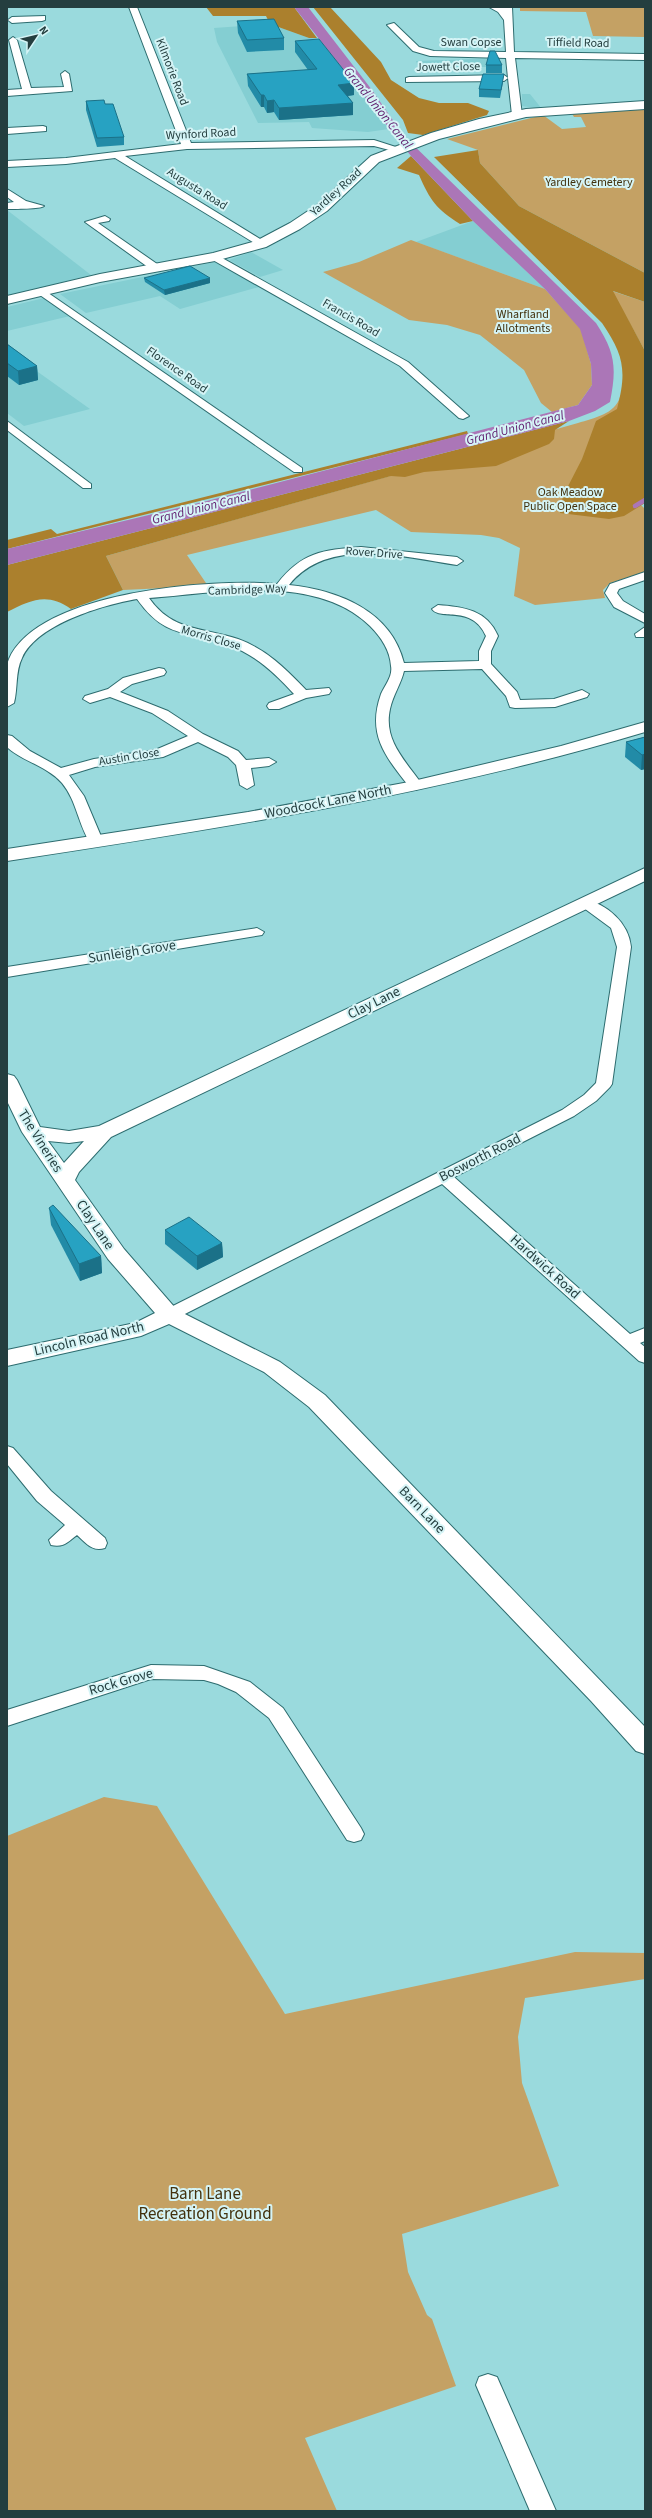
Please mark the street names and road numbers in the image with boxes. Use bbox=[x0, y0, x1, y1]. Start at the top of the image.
street label: Swan Copse bbox=[441, 34, 501, 51]
street label: Tiffield Road bbox=[546, 34, 610, 52]
street label: Kilmorie Road bbox=[151, 36, 193, 108]
street label: Jowett Close bbox=[416, 58, 480, 76]
street label: Wynford Road bbox=[165, 124, 237, 144]
street label: Augusta Road bbox=[164, 164, 230, 214]
street label: Yardley Road bbox=[306, 164, 366, 221]
street label: Francis Road bbox=[319, 295, 383, 341]
street label: Florence Road bbox=[143, 343, 211, 397]
street label: Rover Drive bbox=[345, 543, 403, 563]
street label: Cambridge Way bbox=[208, 580, 287, 600]
street label: Morris Close bbox=[179, 621, 243, 655]
street label: Austin Close bbox=[97, 744, 161, 770]
street label: Woodcock Lane North bbox=[263, 780, 393, 824]
street label: Sunleigh Grove bbox=[87, 935, 177, 969]
street label: Clay Lane bbox=[344, 982, 404, 1024]
street label: The Vineries bbox=[13, 1105, 67, 1177]
street label: Bosworth Road bbox=[436, 1129, 524, 1187]
street label: Clay Lane bbox=[71, 1196, 119, 1254]
street label: Hardwick Road bbox=[505, 1230, 585, 1304]
street label: Lincoln Road North bbox=[32, 1317, 146, 1361]
street label: Barn Lane bbox=[394, 1482, 450, 1538]
street label: Rock Grove bbox=[87, 1663, 155, 1701]

